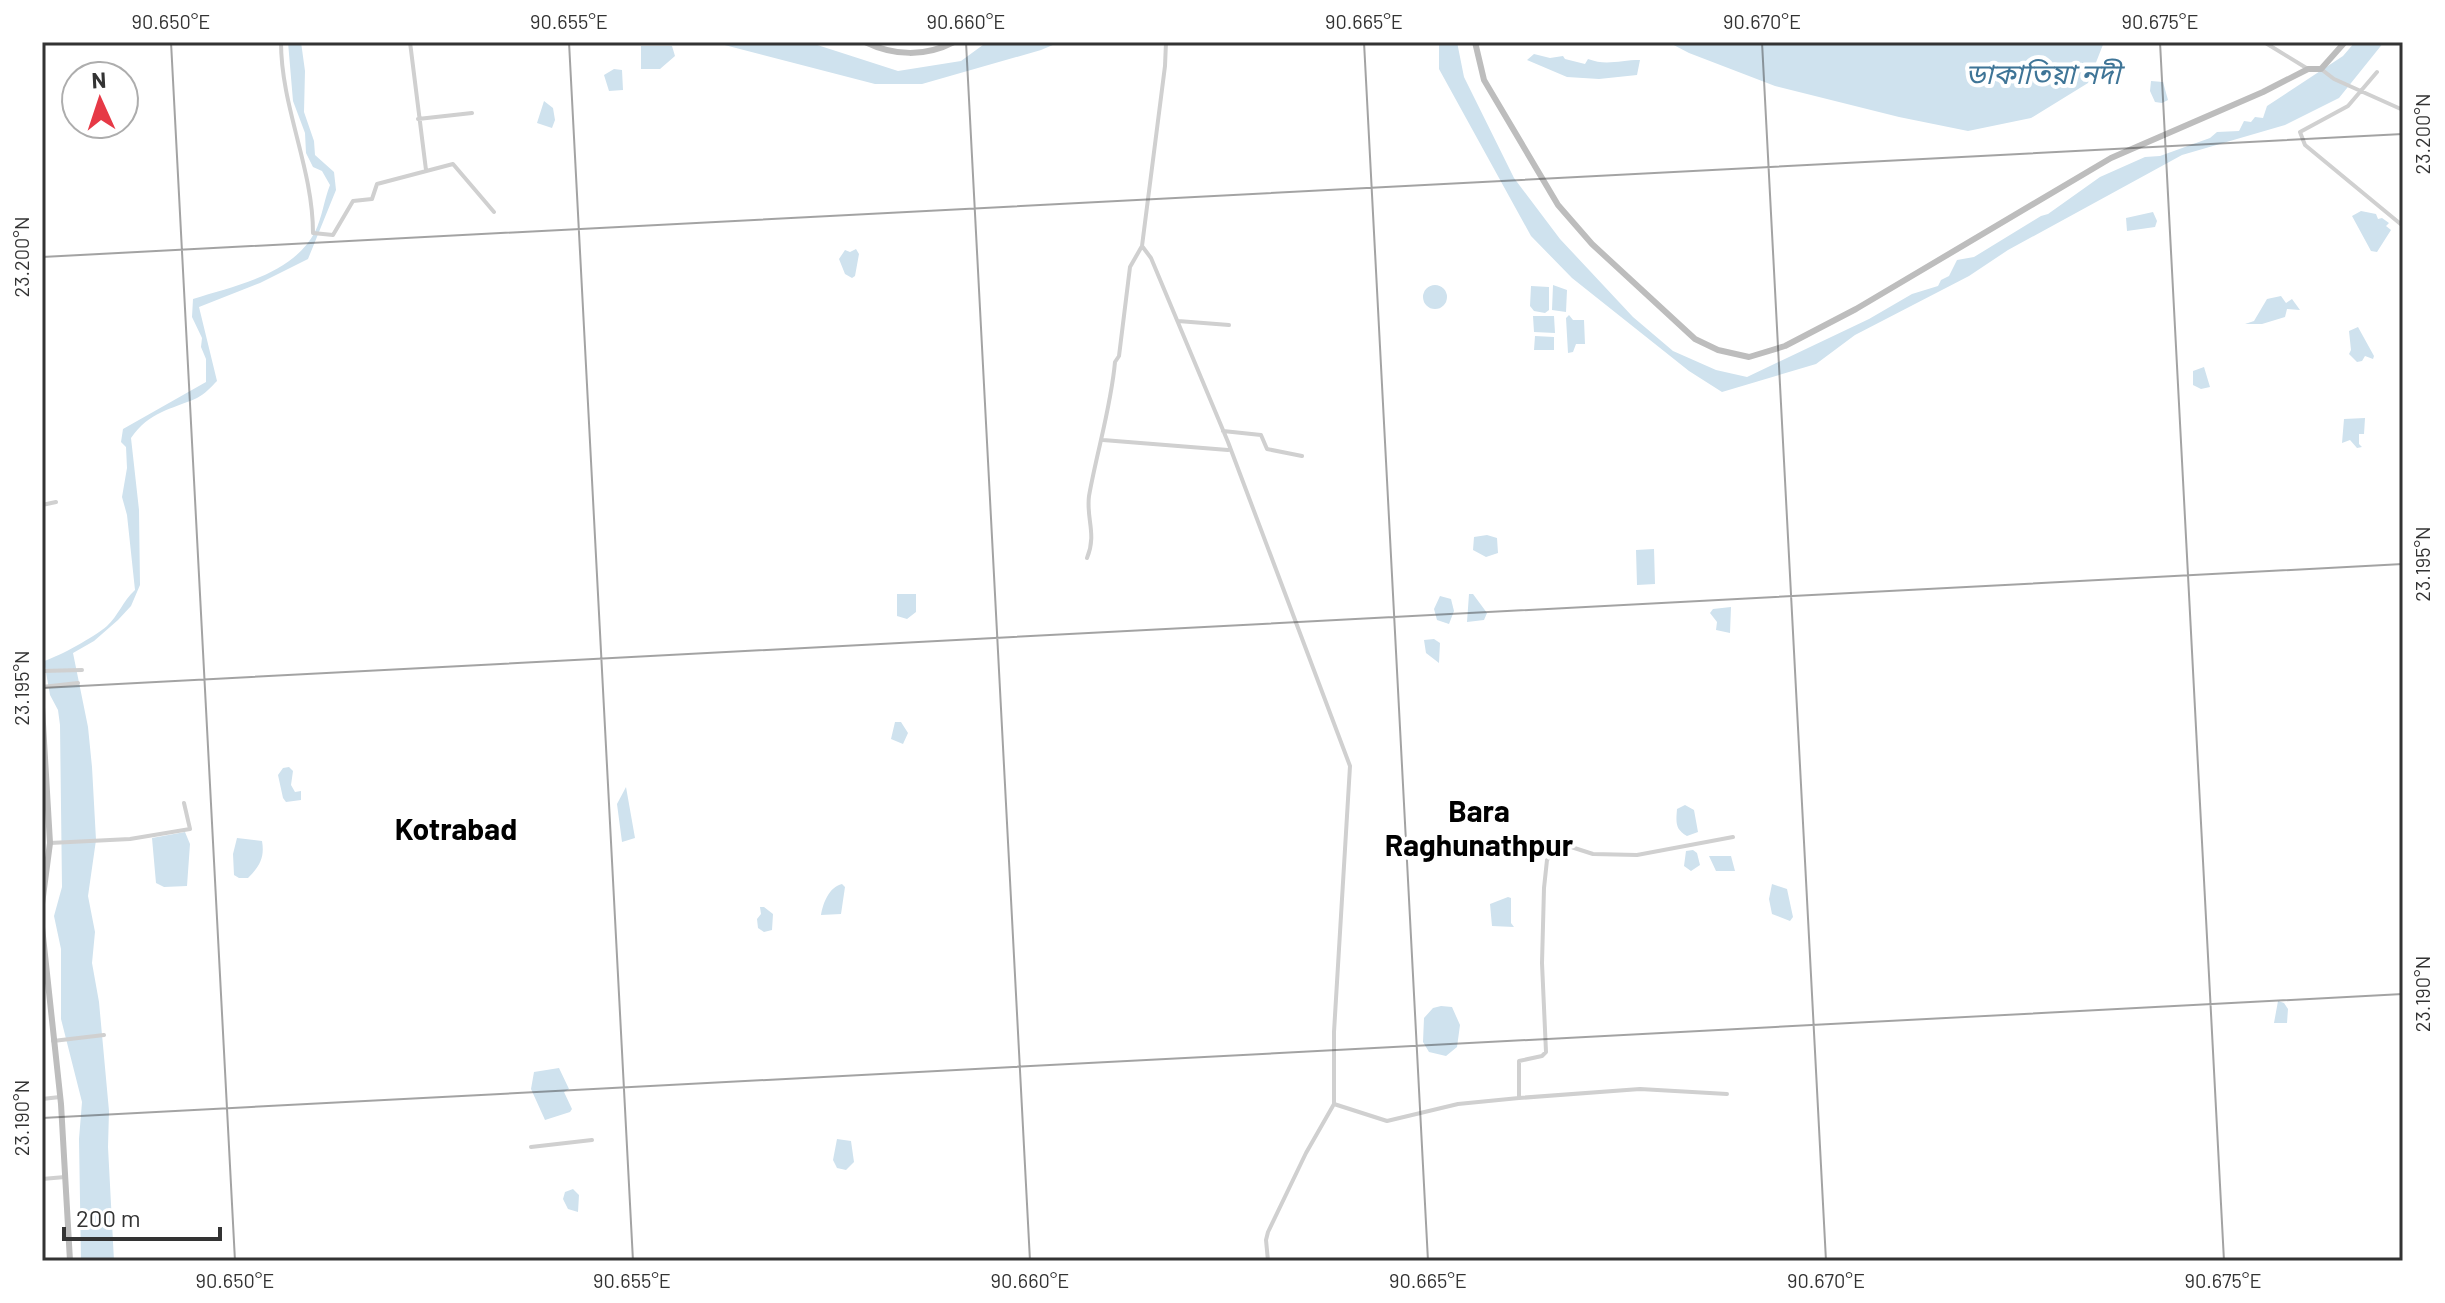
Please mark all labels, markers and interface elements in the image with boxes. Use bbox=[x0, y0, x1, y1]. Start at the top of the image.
text: 90.650°E bbox=[132, 9, 210, 33]
text: 90.655°E bbox=[530, 9, 608, 33]
text: 90.660°E bbox=[927, 9, 1005, 33]
text: 90.665°E bbox=[1325, 9, 1403, 33]
text: 90.670°E bbox=[1723, 9, 1801, 33]
text: 90.675°E bbox=[2121, 9, 2199, 33]
water label: ডাকাতিয়া নদী bbox=[1966, 56, 2126, 90]
north arrow bbox=[60, 60, 140, 140]
text: N bbox=[91, 66, 107, 92]
text: 23.200°N bbox=[2410, 94, 2434, 174]
text: 23.200°N bbox=[9, 217, 33, 297]
text: 23.195°N bbox=[2410, 526, 2434, 602]
text: 23.195°N bbox=[9, 650, 33, 726]
district label: Bara Raghunathpur bbox=[1385, 792, 1574, 862]
district label: Kotrabad bbox=[395, 810, 517, 846]
text: 23.190°N bbox=[2410, 956, 2434, 1032]
text: 23.190°N bbox=[9, 1080, 33, 1156]
scale bar bbox=[64, 1191, 220, 1241]
text: 200 m bbox=[76, 1203, 141, 1232]
text: 90.650°E bbox=[196, 1268, 274, 1292]
text: 90.655°E bbox=[593, 1268, 671, 1292]
text: 90.660°E bbox=[991, 1268, 1069, 1292]
text: 90.665°E bbox=[1389, 1268, 1467, 1292]
text: 90.670°E bbox=[1787, 1268, 1865, 1292]
text: 90.675°E bbox=[2184, 1268, 2262, 1292]

